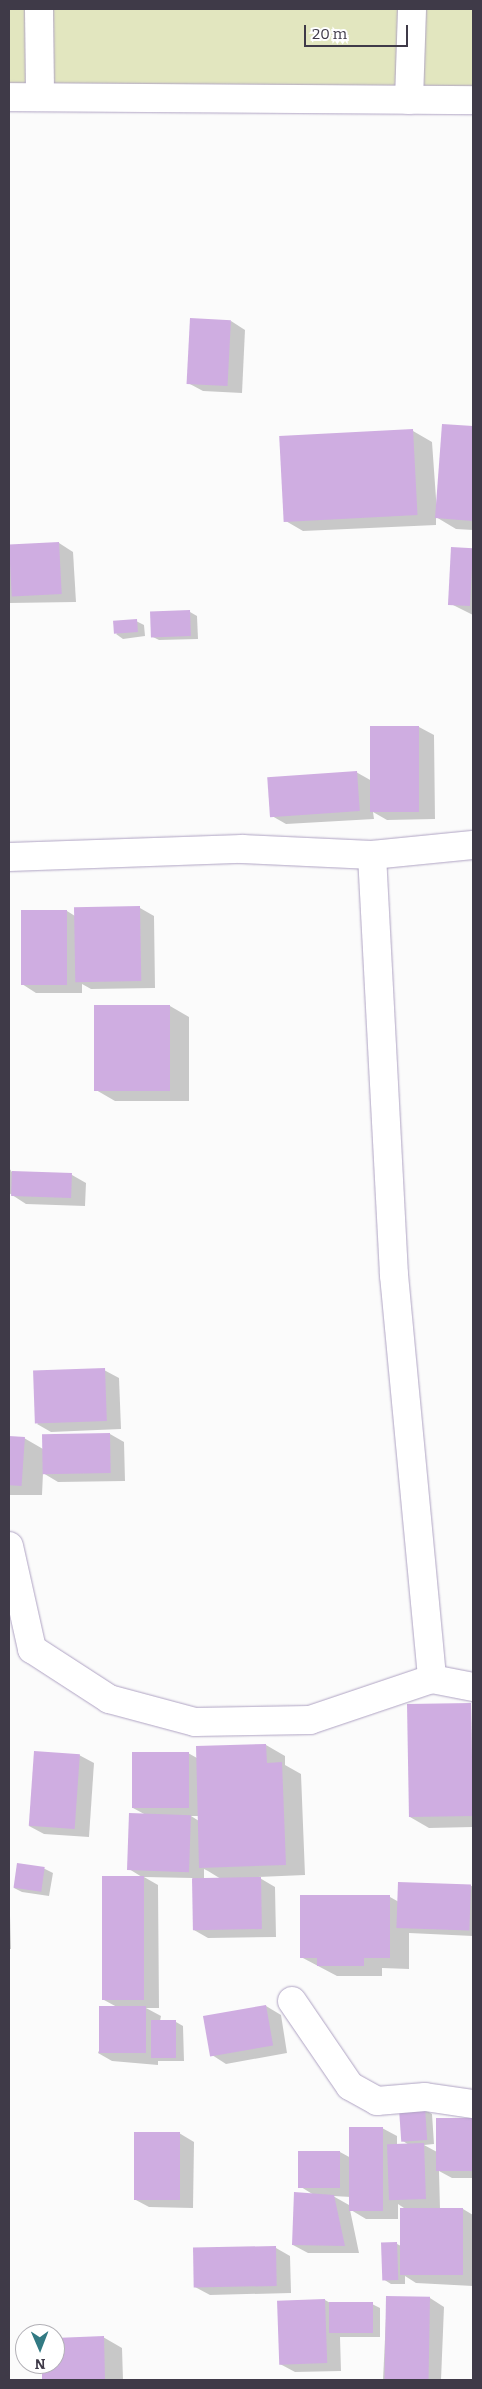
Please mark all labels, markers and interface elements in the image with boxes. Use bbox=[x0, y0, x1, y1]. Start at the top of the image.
scale bar bbox=[307, 15, 411, 47]
text: 20 m bbox=[312, 25, 347, 43]
north arrow bbox=[15, 2324, 65, 2374]
text: N bbox=[35, 2355, 46, 2372]

